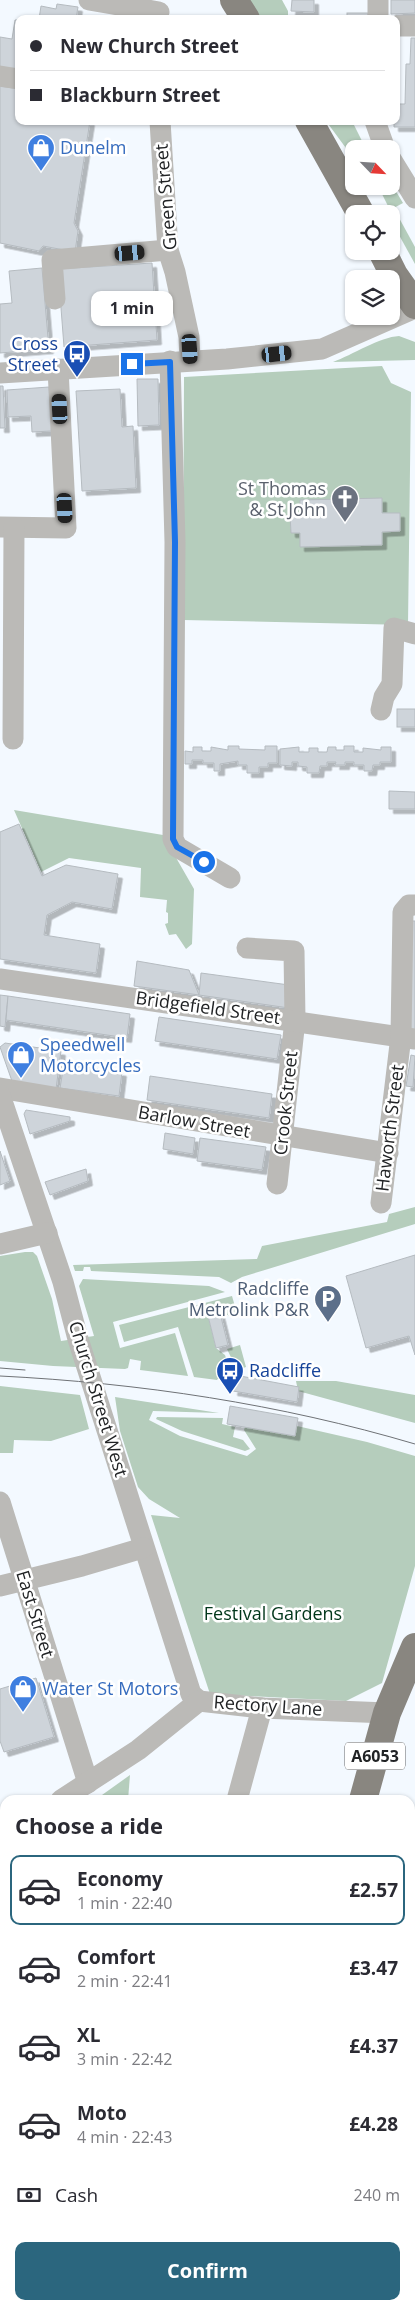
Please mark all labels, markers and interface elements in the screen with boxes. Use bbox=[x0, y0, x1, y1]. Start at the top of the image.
text: New Church Street bbox=[60, 33, 239, 59]
text: Blackburn Street bbox=[60, 82, 220, 108]
shop icon: Dunelm bbox=[26, 133, 56, 172]
place label: Dunelm bbox=[60, 135, 126, 159]
north arrow bbox=[345, 140, 400, 195]
map controls bbox=[345, 140, 400, 325]
street label: Green Street bbox=[148, 143, 182, 251]
button: locate bbox=[345, 205, 400, 260]
car bbox=[114, 244, 145, 262]
button: layers bbox=[345, 270, 400, 325]
callout: 1 min bbox=[91, 292, 173, 326]
text: 1 min bbox=[110, 297, 154, 319]
place label: Cross Street bbox=[8, 331, 58, 376]
car bbox=[181, 334, 198, 364]
bus stop icon: Cross Street bbox=[62, 339, 92, 378]
car bbox=[261, 345, 292, 363]
route end bbox=[121, 353, 143, 375]
car bbox=[51, 394, 68, 424]
place label: St Thomas & St John bbox=[238, 476, 326, 521]
church icon: St Thomas & St John bbox=[330, 484, 360, 523]
car bbox=[56, 493, 73, 523]
route start bbox=[193, 851, 215, 873]
street label: Bridgefield Street bbox=[134, 985, 282, 1029]
place label: Speedwell Motorcycles bbox=[40, 1032, 141, 1077]
shop icon: Speedwell Motorcycles bbox=[6, 1040, 36, 1079]
street label: Crook Street bbox=[268, 1050, 302, 1156]
street label: Haworth Street bbox=[369, 1063, 409, 1193]
street label: Barlow Street bbox=[136, 1099, 252, 1143]
place label: Radcliffe Metrolink P&R bbox=[189, 1276, 309, 1321]
parking icon: Radcliffe Metrolink P&R bbox=[313, 1284, 343, 1323]
street label: Church Street West bbox=[64, 1318, 134, 1480]
bus stop icon: Radcliffe bbox=[215, 1356, 245, 1395]
place label: Radcliffe bbox=[249, 1358, 321, 1382]
street label: East Street bbox=[11, 1567, 61, 1660]
park label: Festival Gardens bbox=[204, 1601, 342, 1625]
shop icon: Water St Motors bbox=[8, 1674, 38, 1713]
place label: Water St Motors bbox=[42, 1676, 178, 1700]
street label: Rectory Lane bbox=[213, 1689, 323, 1721]
road number: A6053 bbox=[345, 1742, 405, 1770]
text: Choose a ride bbox=[15, 1810, 163, 1840]
text: Economy bbox=[77, 1866, 163, 1892]
icon: car bbox=[17, 1868, 62, 1913]
text: £2.57 bbox=[349, 1877, 398, 1903]
text: 1 min · 22:40 bbox=[77, 1892, 172, 1914]
text: Comfort bbox=[77, 1944, 156, 1970]
icon: car bbox=[17, 1946, 62, 1991]
text: £3.47 bbox=[349, 1955, 398, 1981]
text: 2 min · 22:41 bbox=[77, 1970, 172, 1992]
text: XL bbox=[77, 2022, 100, 2048]
icon: car bbox=[17, 2024, 62, 2069]
text: £4.37 bbox=[349, 2033, 398, 2059]
text: 3 min · 22:42 bbox=[77, 2048, 172, 2070]
text: Moto bbox=[77, 2100, 127, 2126]
icon: car bbox=[17, 2102, 62, 2147]
text: £4.28 bbox=[349, 2111, 398, 2137]
text: 4 min · 22:43 bbox=[77, 2126, 172, 2148]
icon: cash bbox=[15, 2181, 43, 2209]
text: Cash bbox=[55, 2182, 98, 2208]
text: 240 m bbox=[354, 2184, 400, 2206]
button: Confirm bbox=[15, 2242, 400, 2300]

